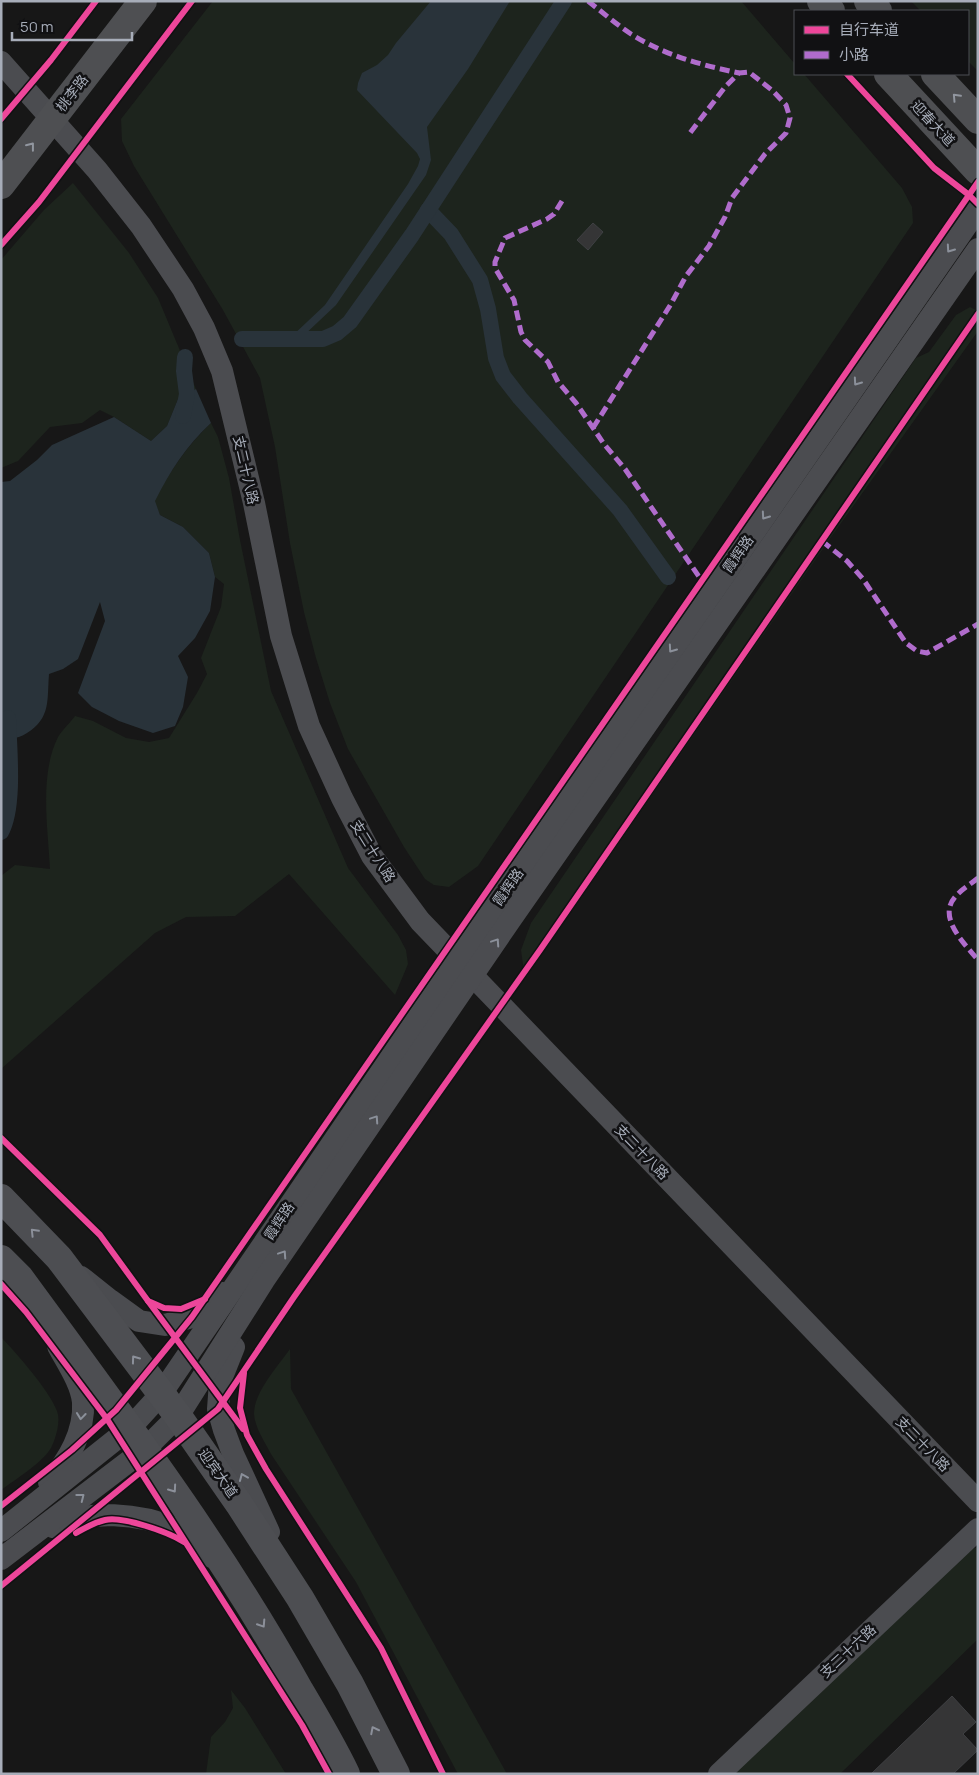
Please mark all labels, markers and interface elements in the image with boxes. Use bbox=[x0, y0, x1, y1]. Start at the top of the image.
scale bar bbox=[12, 10, 132, 42]
legend bbox=[794, 10, 969, 75]
text: 50 m bbox=[20, 16, 54, 37]
text: 自行车道 bbox=[839, 19, 899, 40]
text: 小路 bbox=[839, 44, 869, 65]
street label: 桃李路 bbox=[51, 70, 92, 115]
one-way arrow bbox=[953, 94, 962, 103]
street label: 迎春大道 bbox=[907, 96, 959, 150]
one-way arrow bbox=[25, 142, 34, 152]
one-way arrow bbox=[947, 243, 956, 252]
one-way arrow bbox=[854, 376, 863, 386]
street label: 支二十八路 bbox=[229, 434, 264, 506]
one-way arrow bbox=[762, 510, 771, 520]
street label: 霞辉路 bbox=[718, 531, 757, 576]
one-way arrow bbox=[669, 644, 678, 653]
street label: 支二十八路 bbox=[347, 816, 400, 885]
street label: 霞辉路 bbox=[488, 864, 527, 909]
one-way arrow bbox=[489, 938, 499, 947]
one-way arrow bbox=[369, 1116, 378, 1125]
street label: 支二十八路 bbox=[611, 1120, 674, 1183]
street label: 霞辉路 bbox=[259, 1198, 298, 1243]
one-way arrow bbox=[31, 1228, 40, 1237]
one-way arrow bbox=[277, 1250, 286, 1259]
one-way arrow bbox=[132, 1355, 141, 1365]
one-way arrow bbox=[76, 1412, 87, 1420]
street label: 支二十八路 bbox=[892, 1412, 955, 1475]
street label: 迎宾大道 bbox=[195, 1444, 242, 1501]
one-way arrow bbox=[239, 1473, 250, 1482]
one-way arrow bbox=[167, 1483, 176, 1493]
one-way arrow bbox=[76, 1494, 85, 1503]
one-way arrow bbox=[256, 1619, 265, 1628]
street label: 支二十六路 bbox=[816, 1620, 880, 1681]
one-way arrow bbox=[370, 1726, 380, 1735]

